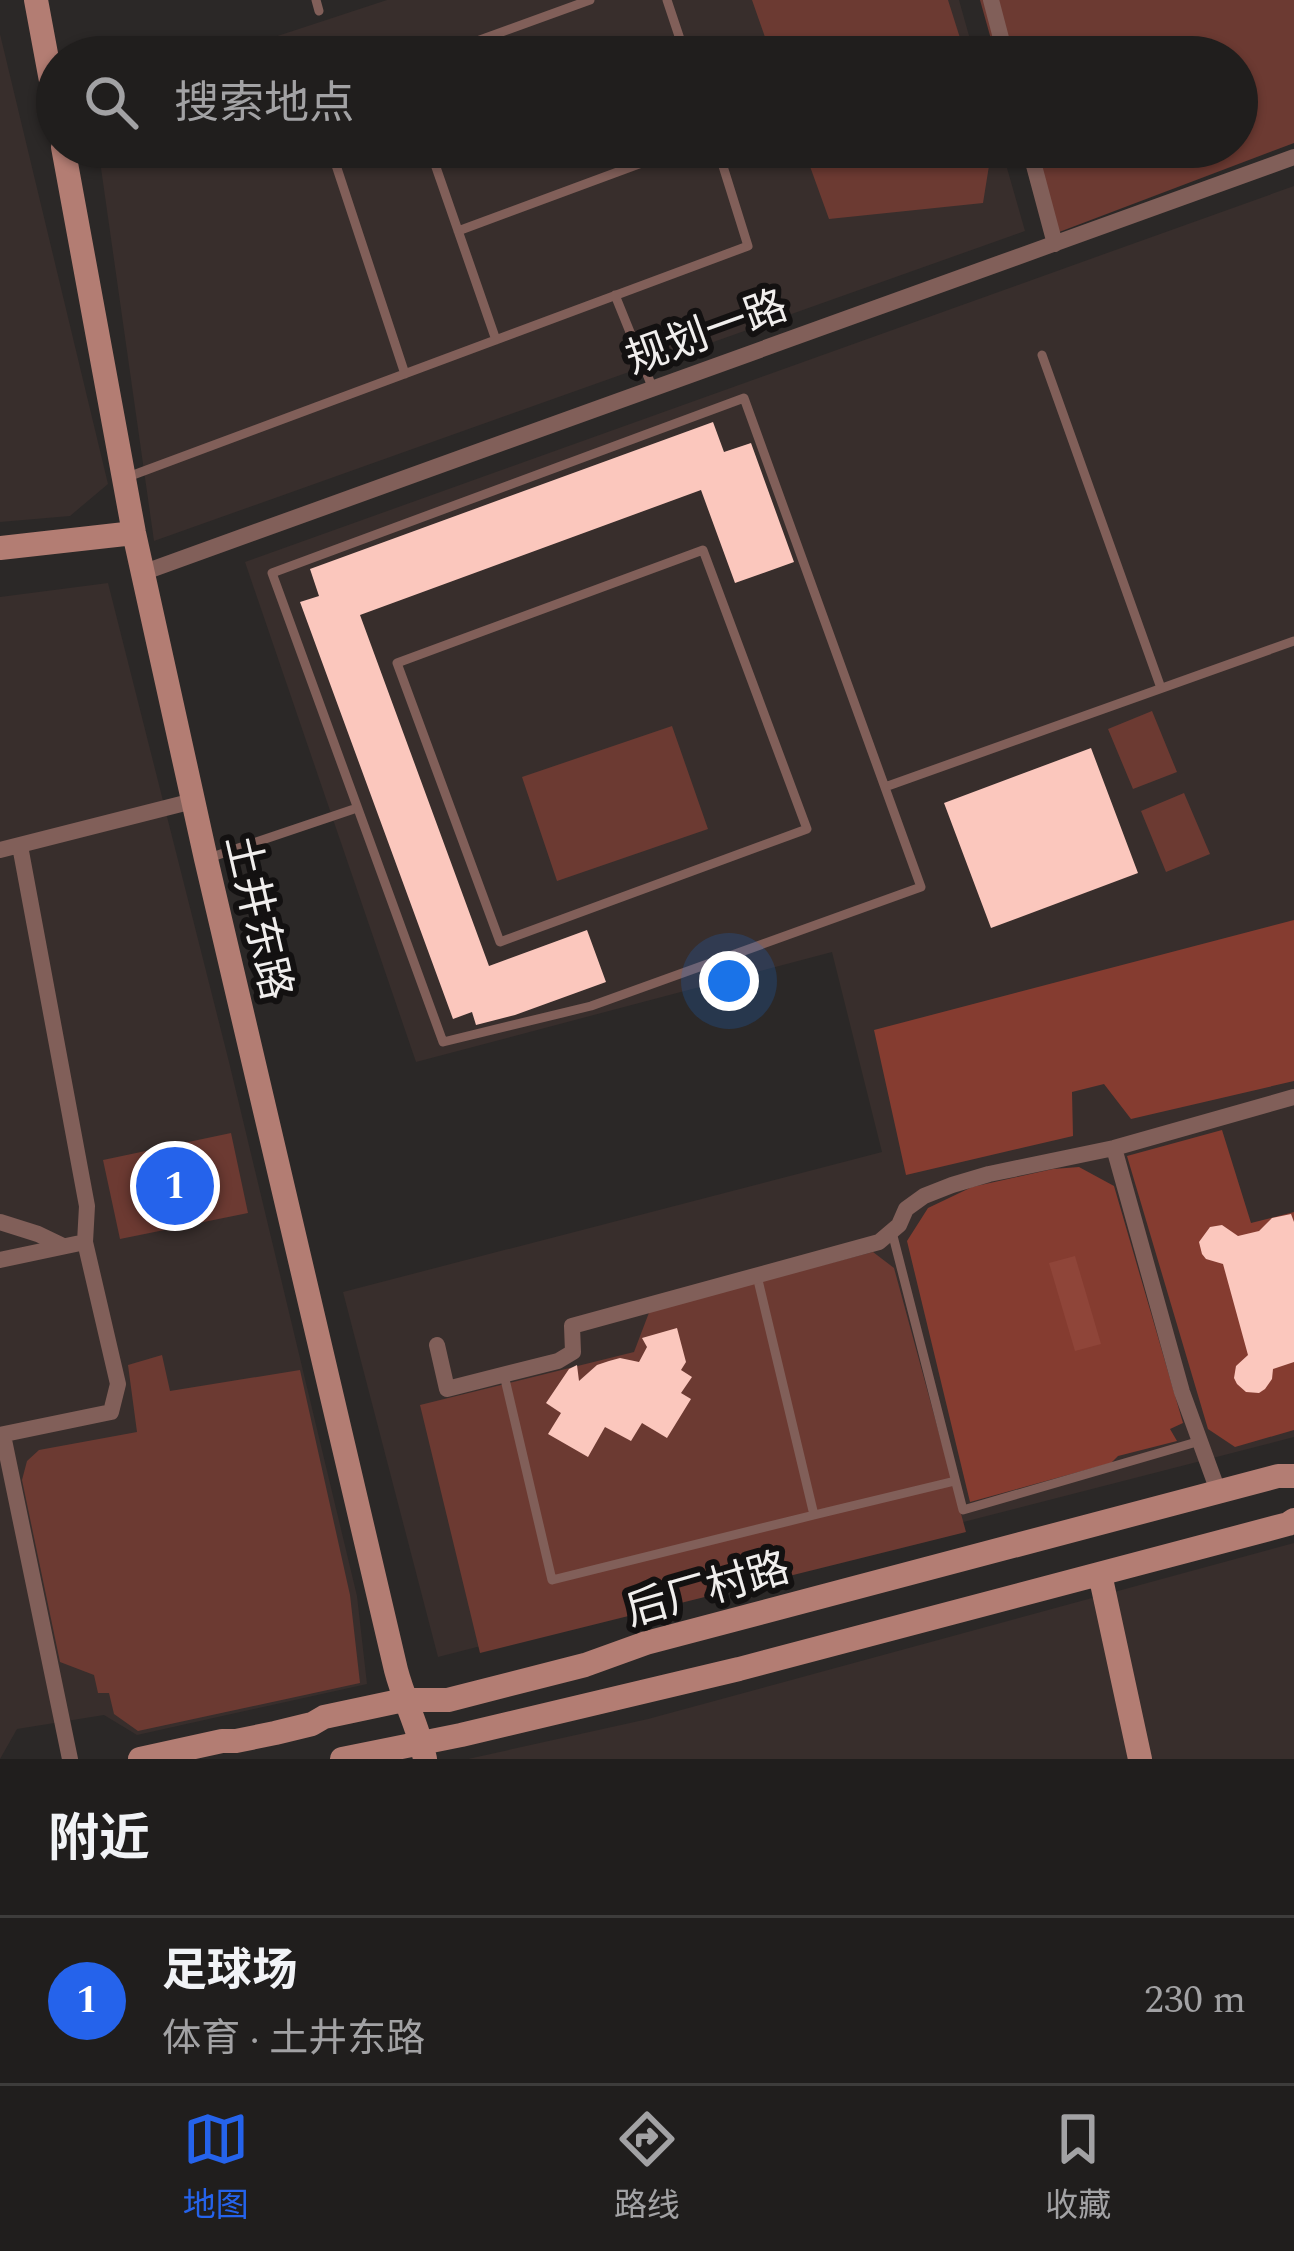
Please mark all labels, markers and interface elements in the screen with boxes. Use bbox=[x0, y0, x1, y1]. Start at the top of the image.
search box bbox=[36, 36, 1258, 168]
icon: search bbox=[78, 69, 144, 135]
text: 搜索地点 bbox=[174, 70, 354, 139]
street label: 规划一路 bbox=[617, 275, 797, 392]
street label: 土井东路 bbox=[208, 829, 307, 1007]
your location bbox=[699, 951, 759, 1011]
pin: 1 bbox=[136, 1141, 214, 1231]
street label: 后厂村路 bbox=[618, 1537, 797, 1644]
text: 附近 bbox=[48, 1801, 150, 1879]
text: 足球场 bbox=[162, 1937, 297, 2006]
text: 1 bbox=[76, 1971, 98, 2030]
text: 230 m bbox=[1144, 1971, 1246, 2030]
text: 体育 · 土井东路 bbox=[162, 2010, 425, 2069]
tab: 地图 bbox=[183, 2106, 249, 2231]
tab: 路线 bbox=[614, 2106, 680, 2231]
tab: 收藏 bbox=[1045, 2106, 1111, 2231]

